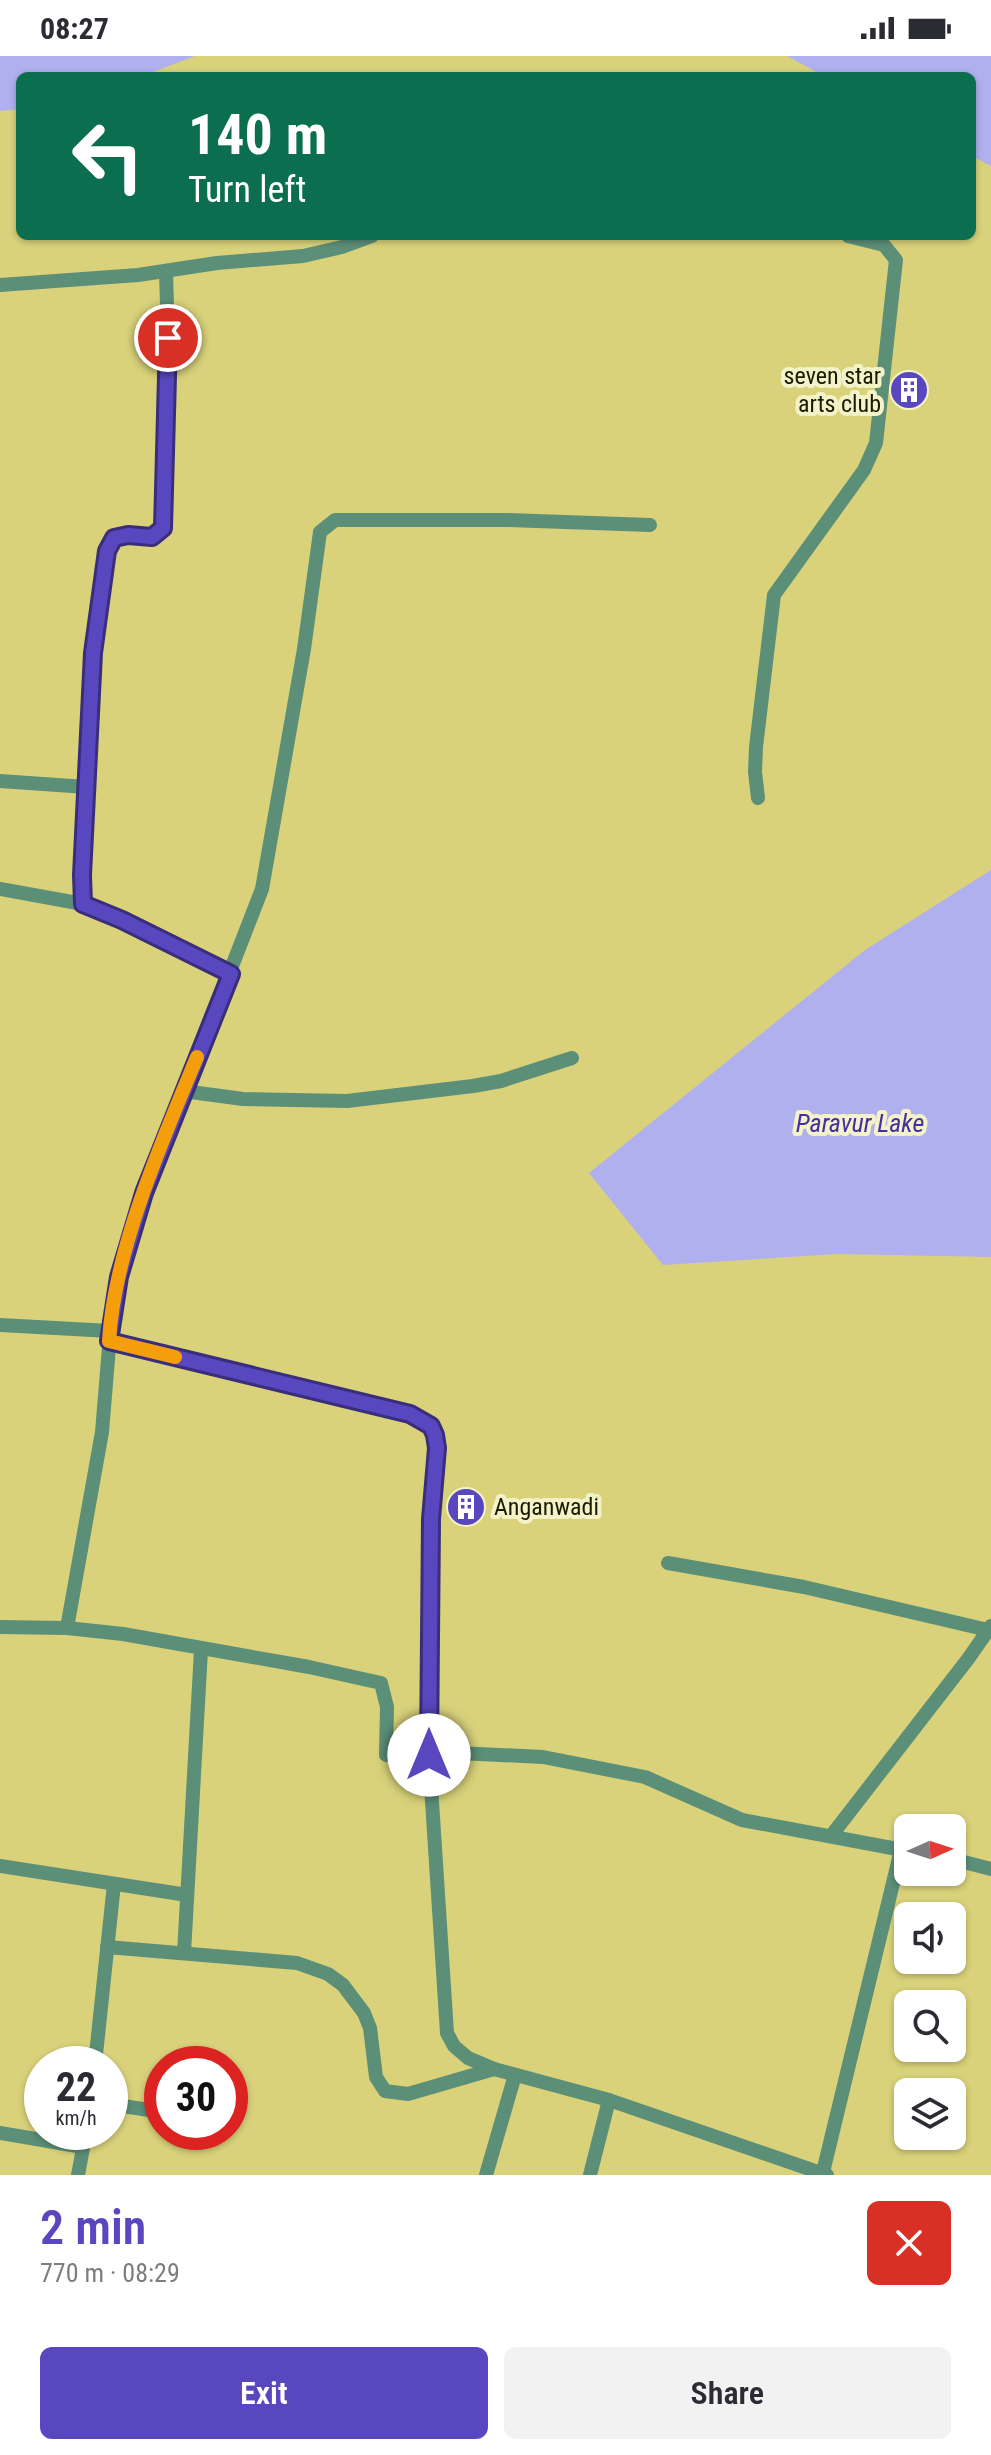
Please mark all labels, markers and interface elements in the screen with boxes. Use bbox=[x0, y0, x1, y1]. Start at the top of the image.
text: 08:27 bbox=[40, 11, 109, 46]
text: 140 m bbox=[188, 102, 327, 168]
icon: left bbox=[56, 104, 160, 208]
text: Turn left bbox=[188, 169, 306, 211]
pin bbox=[134, 304, 202, 372]
icon: arrive bbox=[146, 316, 190, 360]
place label: seven star arts club bbox=[784, 362, 881, 418]
building icon: seven star arts club bbox=[888, 369, 930, 411]
water label: Paravur Lake bbox=[796, 1108, 924, 1138]
building icon: Anganwadi bbox=[445, 1486, 487, 1528]
place label: Anganwadi bbox=[494, 1493, 599, 1521]
position arrow bbox=[387, 1713, 471, 1797]
north arrow bbox=[894, 1814, 966, 1886]
map controls bbox=[894, 1814, 966, 2150]
button: sound bbox=[894, 1902, 966, 1974]
button: search bbox=[894, 1990, 966, 2062]
speed limit sign: 30 bbox=[144, 2046, 248, 2150]
text: 22 bbox=[56, 2064, 96, 2111]
button: layers bbox=[894, 2078, 966, 2150]
text: km/h bbox=[55, 2106, 97, 2130]
text: 2 min bbox=[40, 2199, 146, 2256]
button: close bbox=[867, 2201, 951, 2285]
text: 770 m · 08:29 bbox=[40, 2258, 180, 2288]
button: Exit bbox=[40, 2347, 488, 2439]
button: Share bbox=[504, 2347, 951, 2439]

